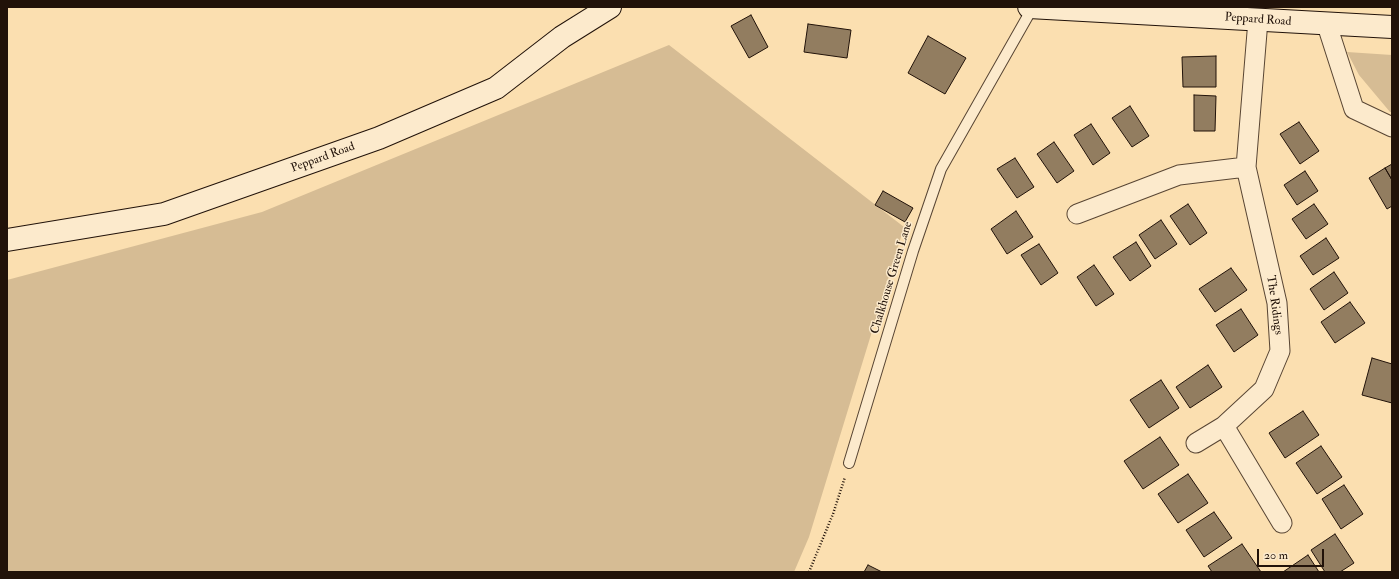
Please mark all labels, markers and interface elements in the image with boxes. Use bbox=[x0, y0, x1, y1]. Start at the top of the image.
street label: Peppard Road bbox=[1224, 10, 1292, 30]
street label: Peppard Road bbox=[289, 140, 357, 176]
street label: Chalkhouse Green Lane bbox=[868, 220, 916, 336]
street label: The Ridings bbox=[1263, 274, 1285, 336]
scale bar bbox=[1259, 541, 1326, 567]
text: 20 m bbox=[1264, 548, 1288, 563]

